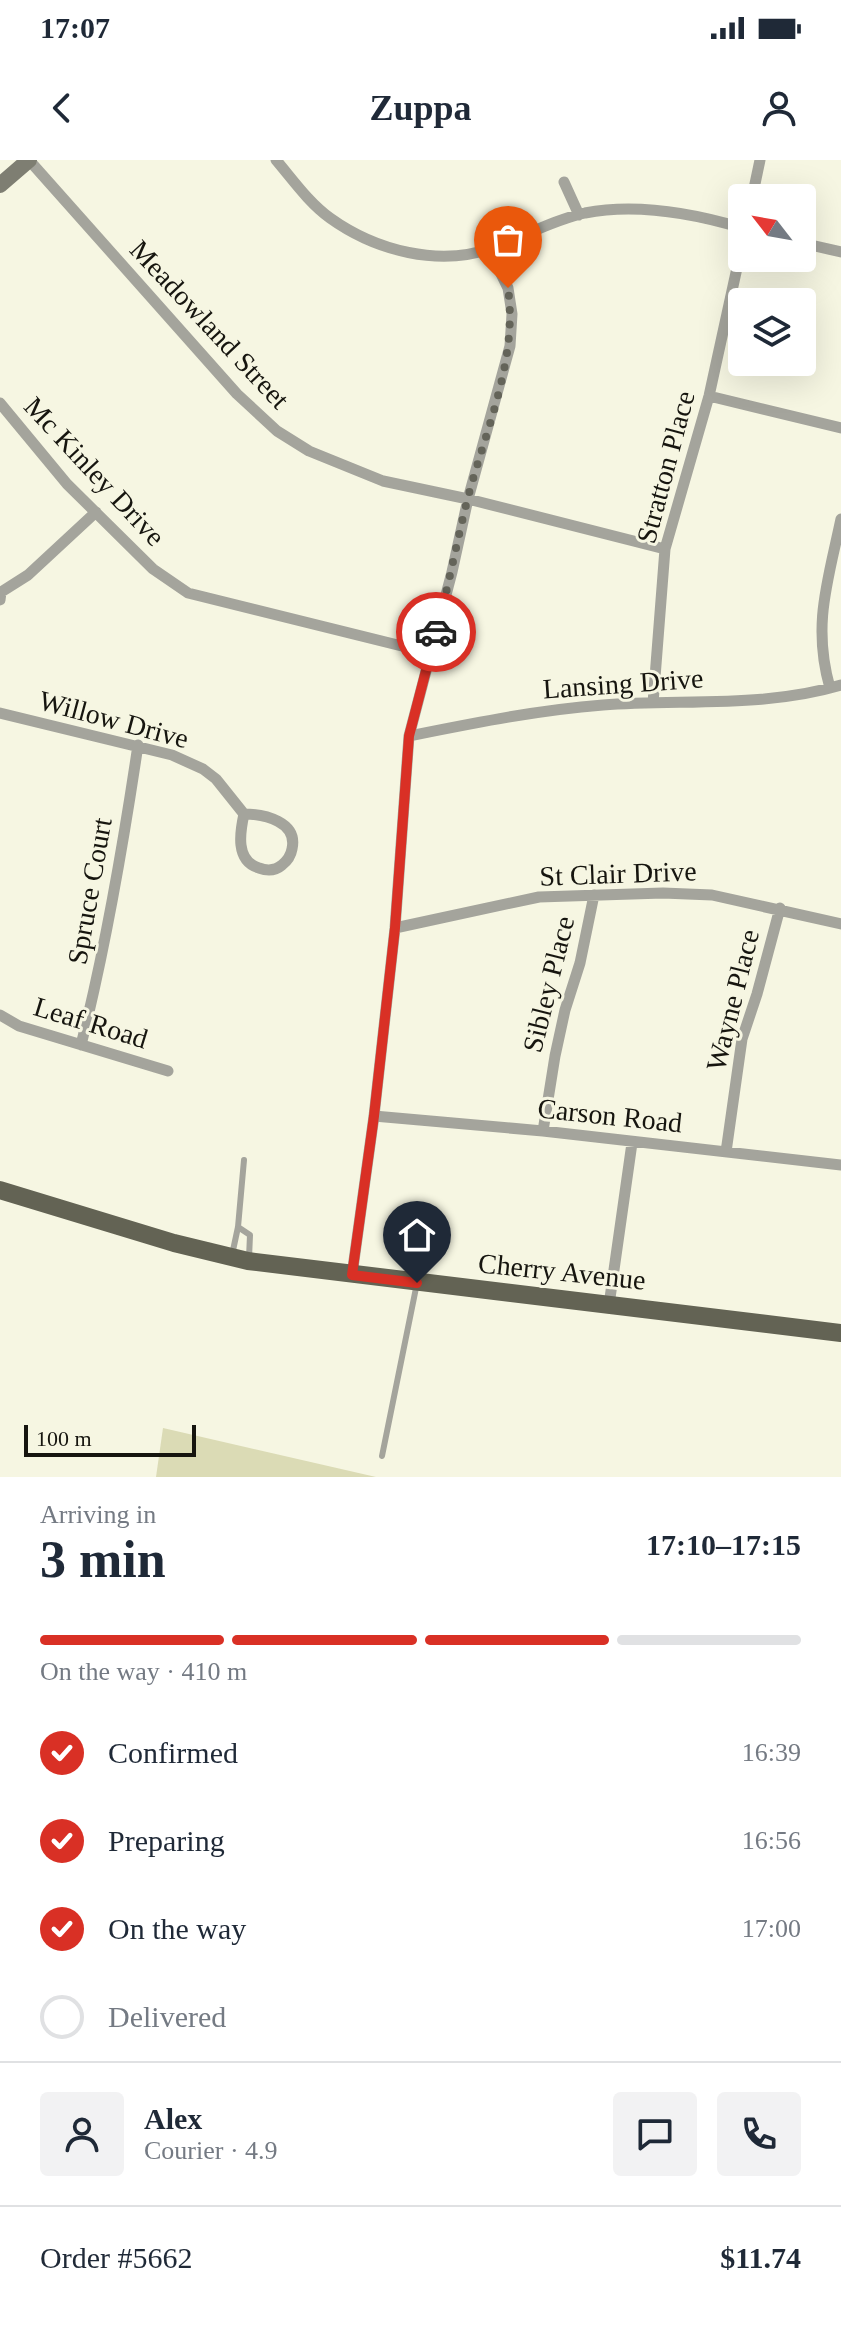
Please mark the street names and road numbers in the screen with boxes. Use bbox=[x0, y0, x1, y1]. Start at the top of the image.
street label: Meadowland Street bbox=[124, 234, 296, 415]
street label: Stratton Place bbox=[630, 388, 701, 547]
street label: Mc Kinley Drive bbox=[18, 391, 171, 552]
street label: Lansing Drive bbox=[542, 662, 704, 705]
street label: Willow Drive bbox=[36, 685, 192, 754]
street label: Spruce Court bbox=[61, 815, 118, 967]
street label: St Clair Drive bbox=[539, 855, 697, 892]
street label: Sibley Place bbox=[517, 913, 580, 1055]
street label: Wayne Place bbox=[700, 926, 765, 1074]
street label: Leaf Road bbox=[30, 990, 152, 1054]
street label: Carson Road bbox=[536, 1092, 684, 1139]
street label: Cherry Avenue bbox=[477, 1247, 647, 1296]

